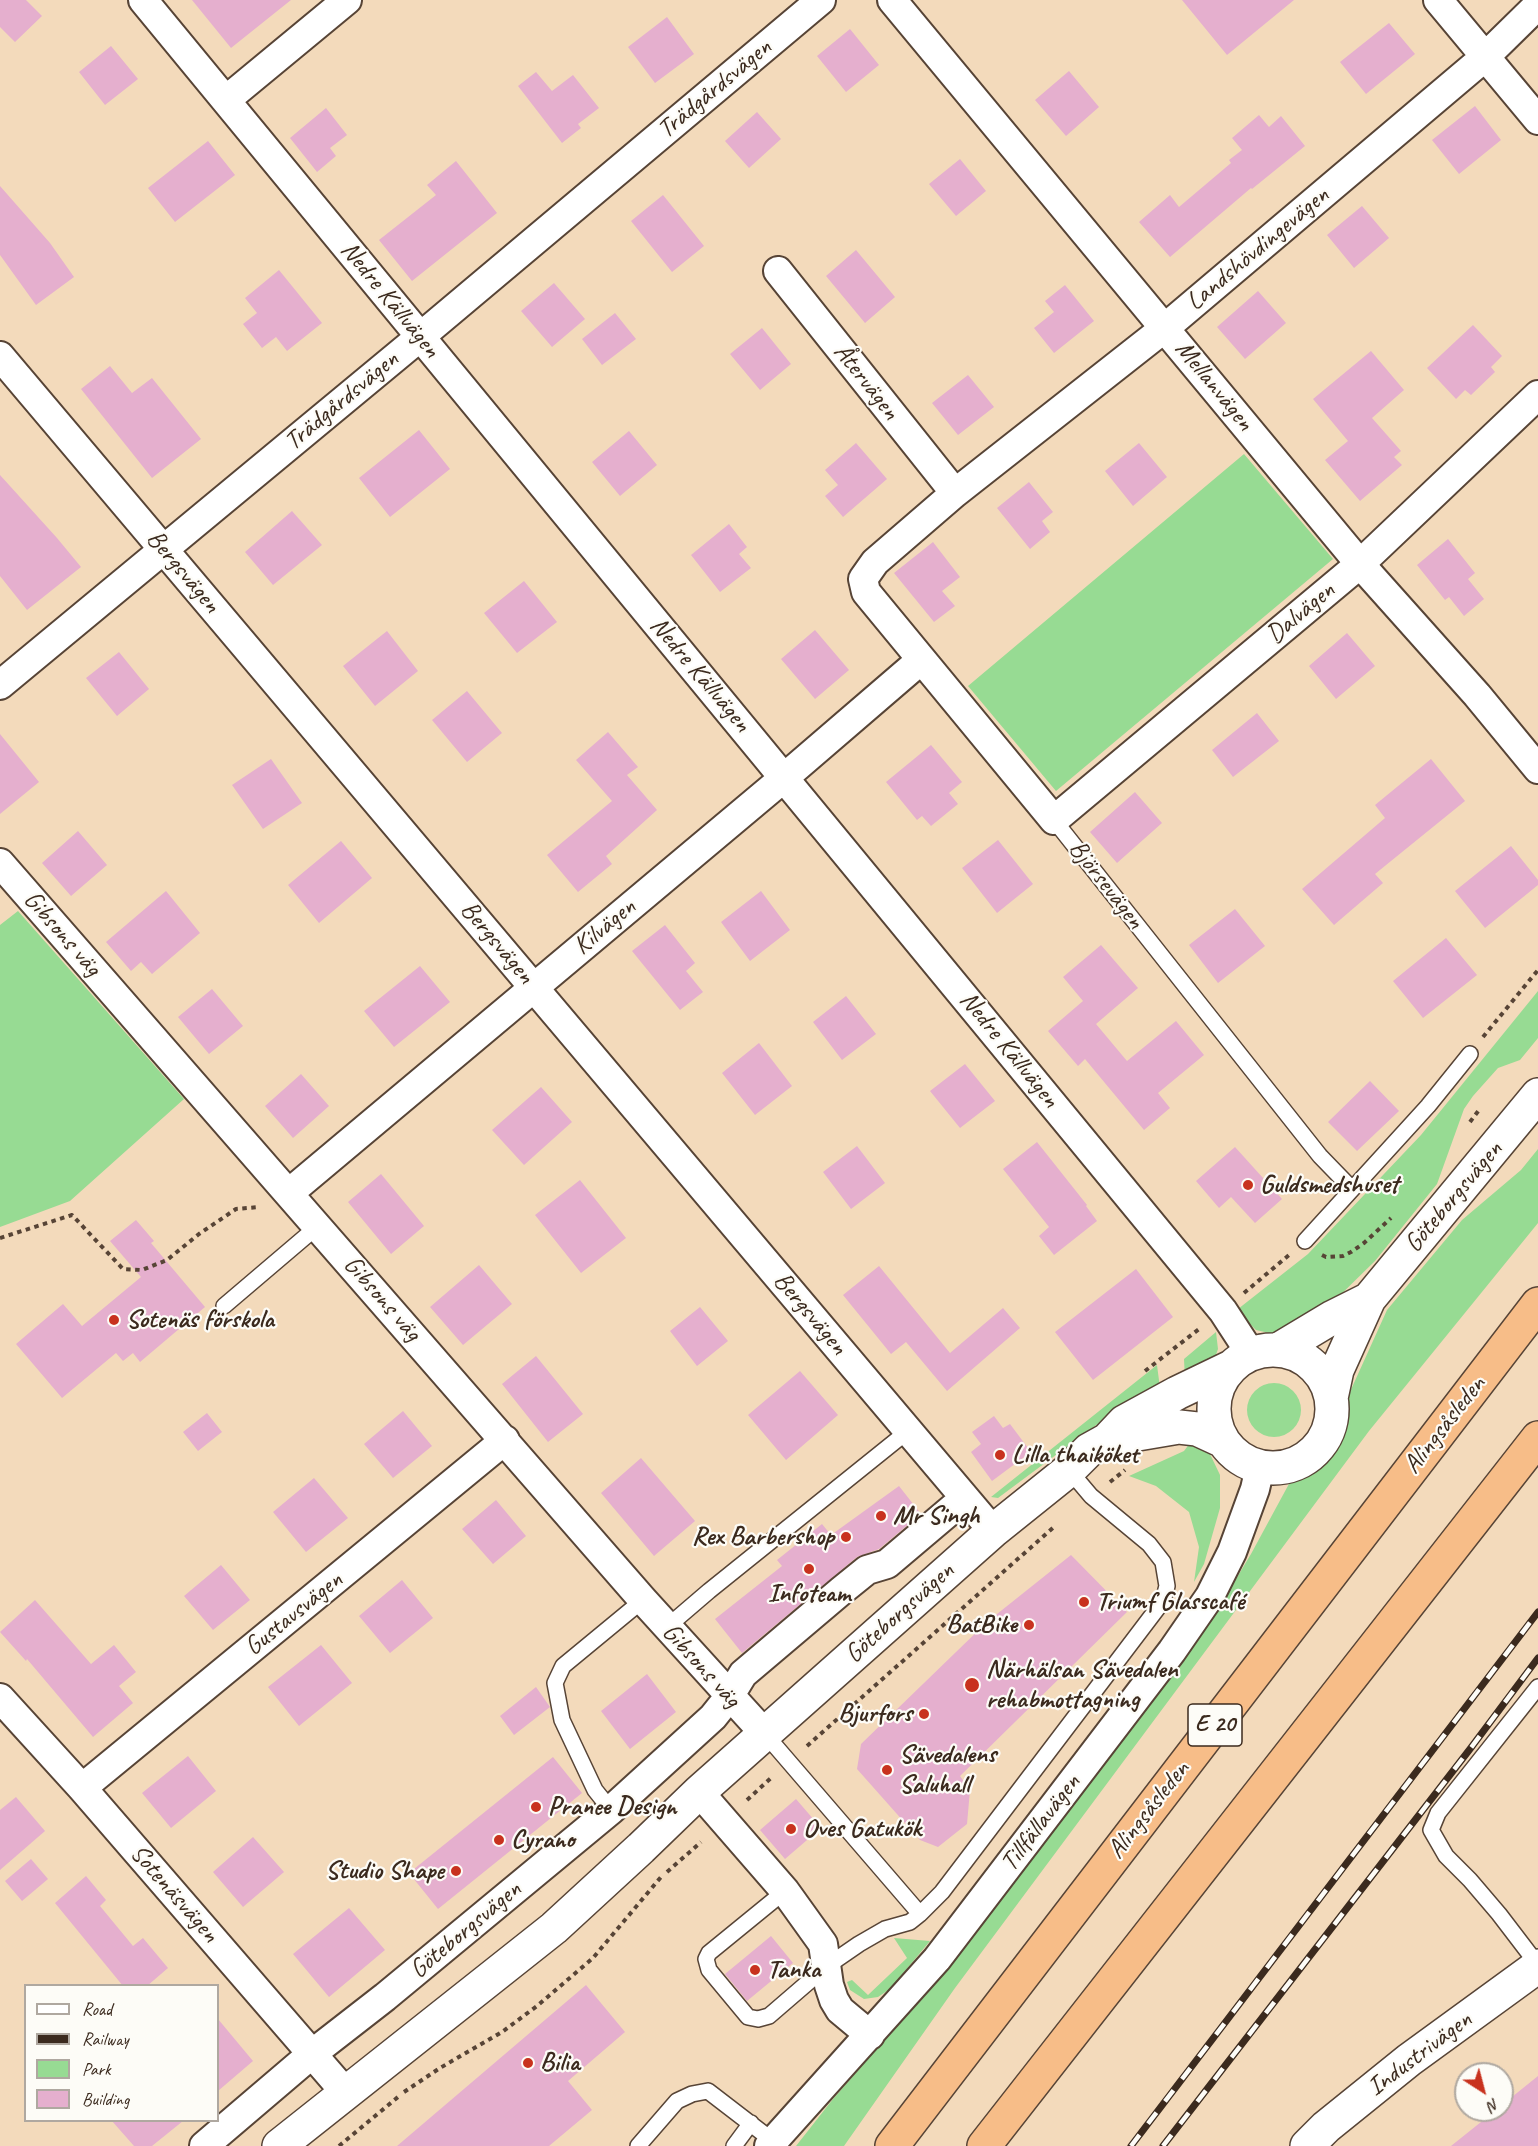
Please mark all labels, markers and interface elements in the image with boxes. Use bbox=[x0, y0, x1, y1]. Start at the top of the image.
street label: Trädgårdsvägen bbox=[652, 32, 778, 146]
street label: Landshövdingevägen bbox=[1180, 180, 1336, 318]
street label: Nedre Källvägen bbox=[333, 235, 447, 365]
street label: Mellanvägen bbox=[1168, 334, 1260, 438]
street label: Återvägen bbox=[826, 337, 906, 427]
street label: Trädgårdsvägen bbox=[279, 344, 405, 458]
street label: Bergsvägen bbox=[139, 524, 227, 620]
street label: Dalvägen bbox=[1260, 575, 1342, 651]
street label: Nedre Källvägen bbox=[643, 611, 757, 739]
street label: Björsevägen bbox=[1062, 834, 1150, 936]
street label: Gibsons väg bbox=[16, 885, 108, 983]
street label: Kilvägen bbox=[567, 892, 643, 962]
street label: Bergsvägen bbox=[453, 895, 541, 991]
street label: Nedre Källvägen bbox=[952, 985, 1066, 1115]
street label: Göteborgsvägen bbox=[1398, 1135, 1510, 1259]
place label: Guldsmedshuset bbox=[1260, 1169, 1398, 1201]
marker: Guldsmedshuset bbox=[1241, 1178, 1255, 1192]
street label: Gibsons väg bbox=[336, 1250, 428, 1348]
street label: Bergsvägen bbox=[766, 1266, 854, 1362]
place label: Sotenäs förskola bbox=[126, 1304, 274, 1336]
marker: Sotenäs förskola bbox=[107, 1313, 121, 1327]
street label: Alingsåsleden bbox=[1397, 1370, 1493, 1480]
place label: Lilla thaiköket bbox=[1012, 1439, 1138, 1471]
marker: Lilla thaiköket bbox=[993, 1448, 1007, 1462]
place label: Mr Singh bbox=[893, 1500, 980, 1532]
marker: Mr Singh bbox=[874, 1509, 888, 1523]
place label: Rex Barbershop bbox=[692, 1521, 834, 1553]
marker: Rex Barbershop bbox=[839, 1530, 853, 1544]
street label: Göteborgsvägen bbox=[839, 1556, 961, 1670]
marker: Infoteam bbox=[802, 1562, 816, 1576]
street label: Gustavsvägen bbox=[239, 1565, 349, 1663]
place label: Infoteam bbox=[768, 1578, 850, 1610]
place label: Triumf Glasscafé bbox=[1096, 1586, 1244, 1618]
marker: Triumf Glasscafé bbox=[1077, 1595, 1091, 1609]
place label: BatBike bbox=[946, 1609, 1017, 1641]
street label: Gibsons väg bbox=[655, 1617, 747, 1715]
marker: BatBike bbox=[1022, 1618, 1036, 1632]
place label: Närhälsan Sävedalen rehabmottagning bbox=[986, 1654, 1178, 1715]
marker: Närhälsan Sävedalen rehabmottagning bbox=[963, 1676, 981, 1694]
place label: Bjurfors bbox=[838, 1698, 912, 1730]
road number: E 20 bbox=[1188, 1704, 1242, 1746]
marker: Bjurfors bbox=[917, 1707, 931, 1721]
place label: Sävedalens Saluhall bbox=[899, 1739, 996, 1800]
street label: Alingsåsleden bbox=[1101, 1755, 1197, 1865]
marker: Sävedalens Saluhall bbox=[880, 1763, 894, 1777]
street label: Tillfällavägen bbox=[994, 1768, 1088, 1878]
place label: Pranee Design bbox=[548, 1791, 676, 1823]
marker: Pranee Design bbox=[529, 1800, 543, 1814]
place label: Oves Gatukök bbox=[803, 1813, 921, 1845]
marker: Oves Gatukök bbox=[784, 1822, 798, 1836]
place label: Cyrano bbox=[511, 1824, 575, 1856]
marker: Cyrano bbox=[492, 1833, 506, 1847]
street label: Sotenäsvägen bbox=[123, 1839, 225, 1949]
place label: Studio Shape bbox=[325, 1855, 444, 1887]
marker: Studio Shape bbox=[449, 1864, 463, 1878]
street label: Göteborgsvägen bbox=[404, 1874, 528, 1986]
place label: Tanka bbox=[767, 1954, 820, 1986]
marker: Tanka bbox=[748, 1963, 762, 1977]
legend bbox=[24, 1984, 219, 2122]
text: Road bbox=[82, 1998, 112, 2020]
street label: Industrivägen bbox=[1362, 2005, 1478, 2103]
text: Railway bbox=[82, 2028, 129, 2050]
place label: Bilia bbox=[540, 2047, 580, 2079]
marker: Bilia bbox=[521, 2056, 535, 2070]
text: Park bbox=[82, 2058, 111, 2080]
north arrow bbox=[1454, 2062, 1514, 2122]
text: Building bbox=[82, 2088, 129, 2110]
text: N bbox=[1484, 2094, 1503, 2116]

